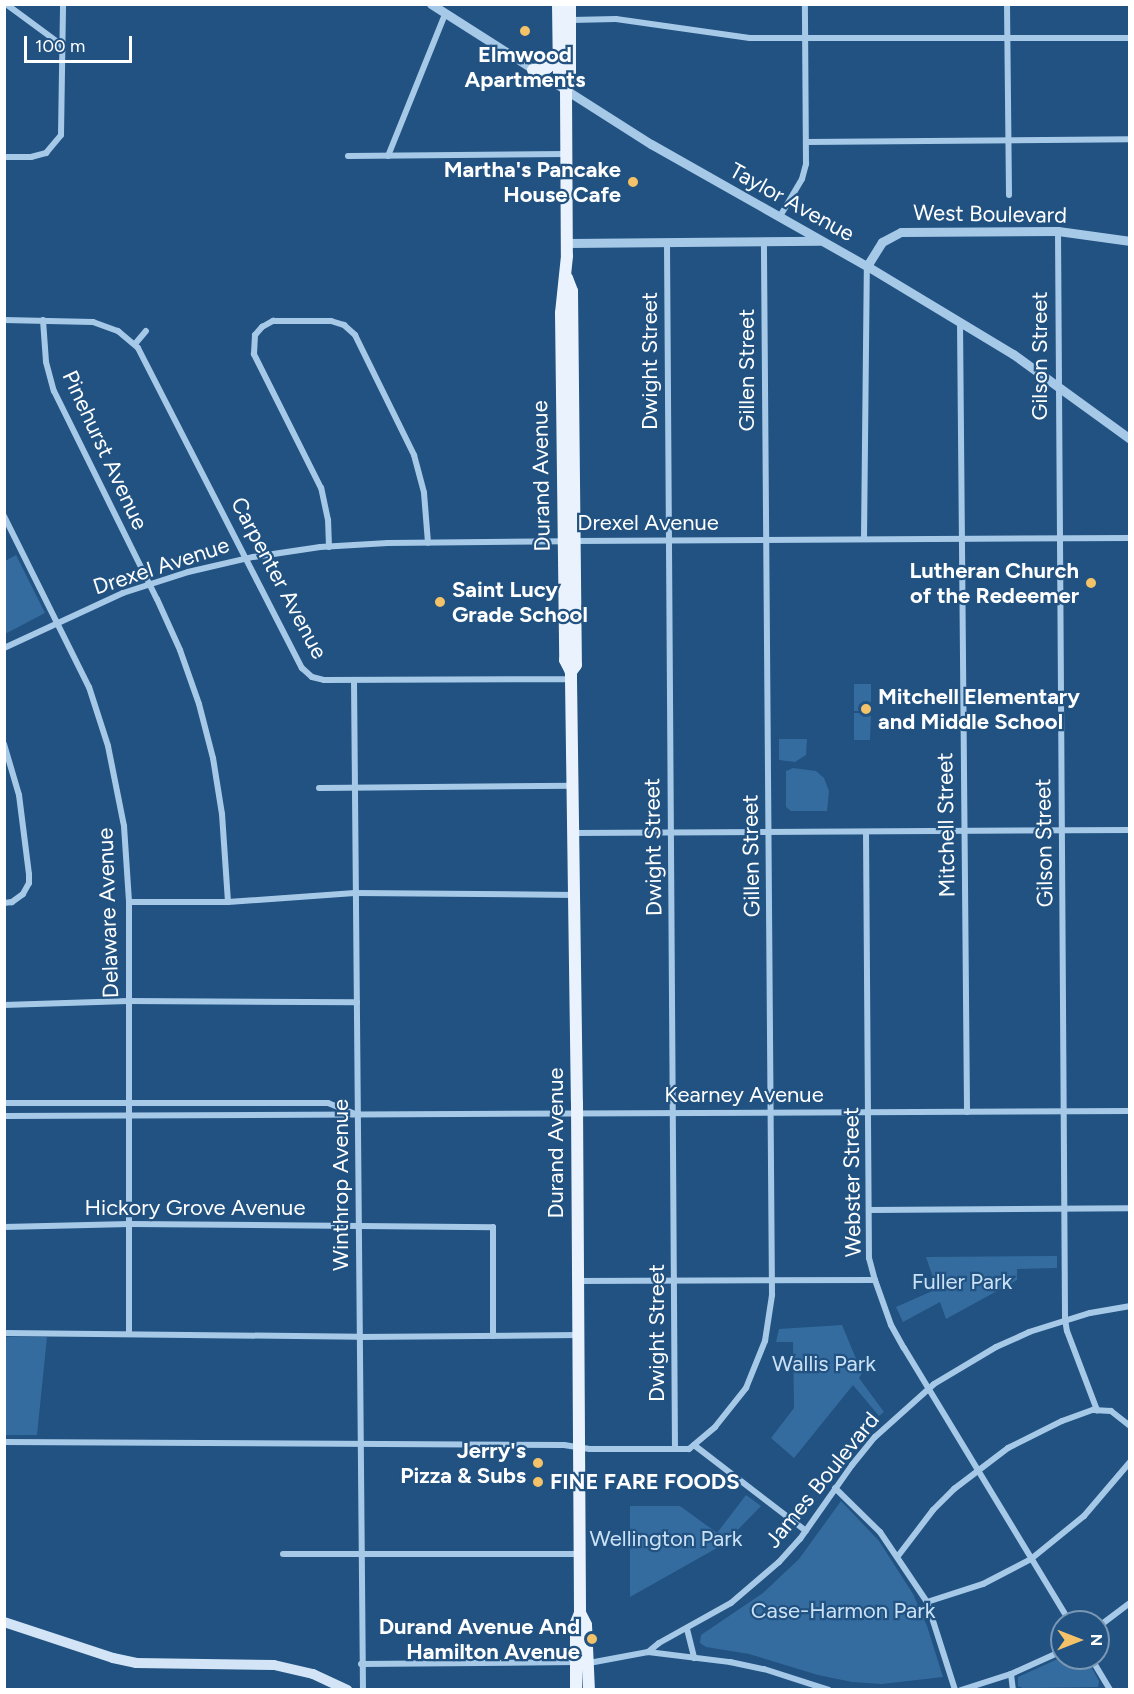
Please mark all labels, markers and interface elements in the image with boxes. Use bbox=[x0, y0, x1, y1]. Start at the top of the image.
scale bar bbox=[27, 24, 135, 62]
marker: Elmwood Apartments bbox=[518, 24, 532, 38]
text: 100 m bbox=[35, 35, 85, 57]
place label: Elmwood Apartments bbox=[465, 41, 585, 92]
place label: Martha's Pancake House Cafe bbox=[444, 156, 621, 208]
street label: Taylor Avenue bbox=[725, 157, 859, 247]
marker: Martha's Pancake House Cafe bbox=[626, 175, 640, 189]
street label: West Boulevard bbox=[913, 199, 1067, 229]
street label: Dwight Street bbox=[637, 292, 663, 430]
street label: Gilson Street bbox=[1027, 292, 1053, 420]
street label: Gillen Street bbox=[734, 309, 760, 431]
street label: Pinehurst Avenue bbox=[57, 366, 153, 534]
street label: Durand Avenue bbox=[526, 400, 556, 552]
street label: Carpenter Avenue bbox=[225, 493, 333, 663]
street label: Drexel Avenue bbox=[577, 510, 719, 536]
street label: Drexel Avenue bbox=[90, 532, 232, 600]
place label: Lutheran Church of the Redeemer bbox=[909, 557, 1079, 608]
place label: Saint Lucy Grade School bbox=[452, 576, 588, 628]
marker: Lutheran Church of the Redeemer bbox=[1084, 576, 1098, 590]
marker: Saint Lucy Grade School bbox=[433, 595, 447, 609]
place label: Mitchell Elementary and Middle School bbox=[878, 683, 1080, 734]
marker: Mitchell Elementary and Middle School bbox=[859, 702, 873, 716]
street label: Mitchell Street bbox=[932, 752, 960, 898]
street label: Dwight Street bbox=[639, 778, 667, 916]
street label: Gilson Street bbox=[1030, 778, 1058, 908]
street label: Gillen Street bbox=[737, 794, 765, 918]
street label: Delaware Avenue bbox=[92, 827, 124, 999]
street label: Durand Avenue bbox=[543, 1067, 569, 1219]
street label: Kearney Avenue bbox=[664, 1082, 824, 1108]
street label: Winthrop Avenue bbox=[328, 1099, 354, 1271]
street label: Webster Street bbox=[837, 1107, 867, 1257]
street label: Hickory Grove Avenue bbox=[85, 1195, 305, 1221]
street label: Dwight Street bbox=[644, 1264, 670, 1402]
park label: Fuller Park bbox=[912, 1269, 1012, 1295]
park label: Wallis Park bbox=[772, 1351, 876, 1377]
street label: James Boulevard bbox=[759, 1407, 885, 1553]
place label: Jerry's Pizza & Subs bbox=[400, 1437, 526, 1488]
marker: Jerry's Pizza & Subs bbox=[531, 1456, 545, 1470]
place label: FINE FARE FOODS bbox=[550, 1469, 740, 1495]
marker: FINE FARE FOODS bbox=[531, 1475, 545, 1489]
park label: Wellington Park bbox=[590, 1526, 742, 1552]
park label: Case-Harmon Park bbox=[751, 1598, 935, 1624]
north arrow bbox=[1050, 1610, 1110, 1670]
place label: Durand Avenue And Hamilton Avenue bbox=[379, 1613, 580, 1664]
marker: Durand Avenue And Hamilton Avenue bbox=[585, 1632, 599, 1646]
text: N bbox=[1087, 1634, 1106, 1646]

